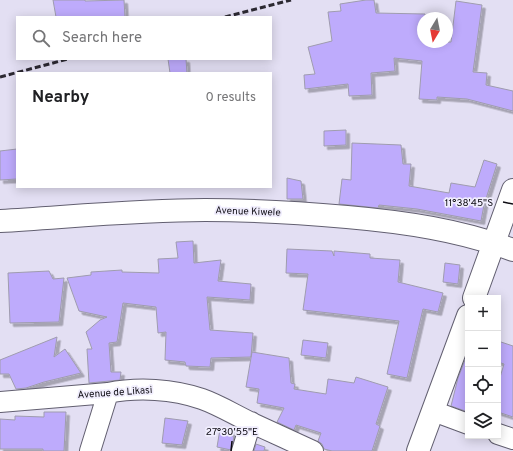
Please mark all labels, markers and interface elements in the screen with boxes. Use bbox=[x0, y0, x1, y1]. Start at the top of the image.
north arrow bbox=[417, 12, 453, 48]
search box bbox=[16, 16, 272, 60]
icon: search bbox=[30, 27, 52, 49]
text: Search here bbox=[62, 29, 142, 48]
text: Nearby bbox=[32, 87, 89, 109]
text: 0 results bbox=[205, 90, 256, 106]
text: 11°38'45"S bbox=[445, 197, 493, 210]
street label: Avenue Kiwele bbox=[215, 204, 281, 220]
map controls bbox=[465, 295, 501, 439]
button: + bbox=[465, 295, 501, 331]
button: − bbox=[465, 331, 501, 367]
button: locate bbox=[465, 367, 501, 403]
street label: Avenue de Likasi bbox=[77, 384, 153, 402]
button: layers bbox=[465, 403, 501, 439]
text: 27°30'55"E bbox=[206, 426, 258, 439]

